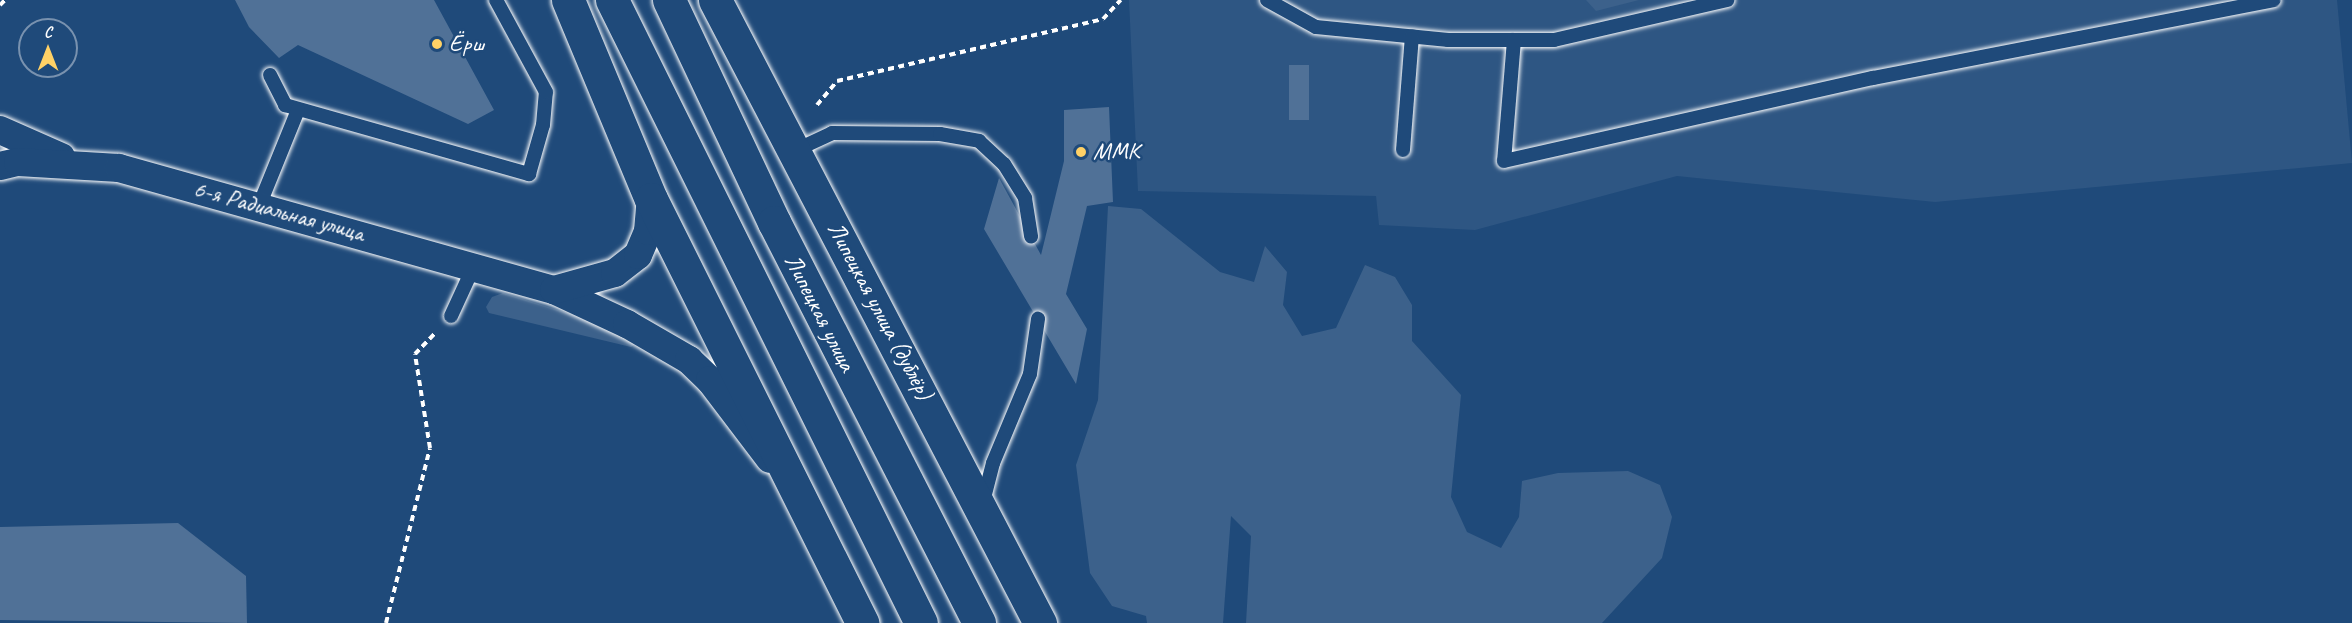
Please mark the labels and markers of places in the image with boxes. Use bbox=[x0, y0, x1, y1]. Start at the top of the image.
place label: Ёрш bbox=[449, 30, 484, 58]
marker: Ёрш bbox=[430, 37, 444, 51]
place label: ММК bbox=[1093, 138, 1139, 166]
marker: ММК bbox=[1074, 145, 1088, 159]

